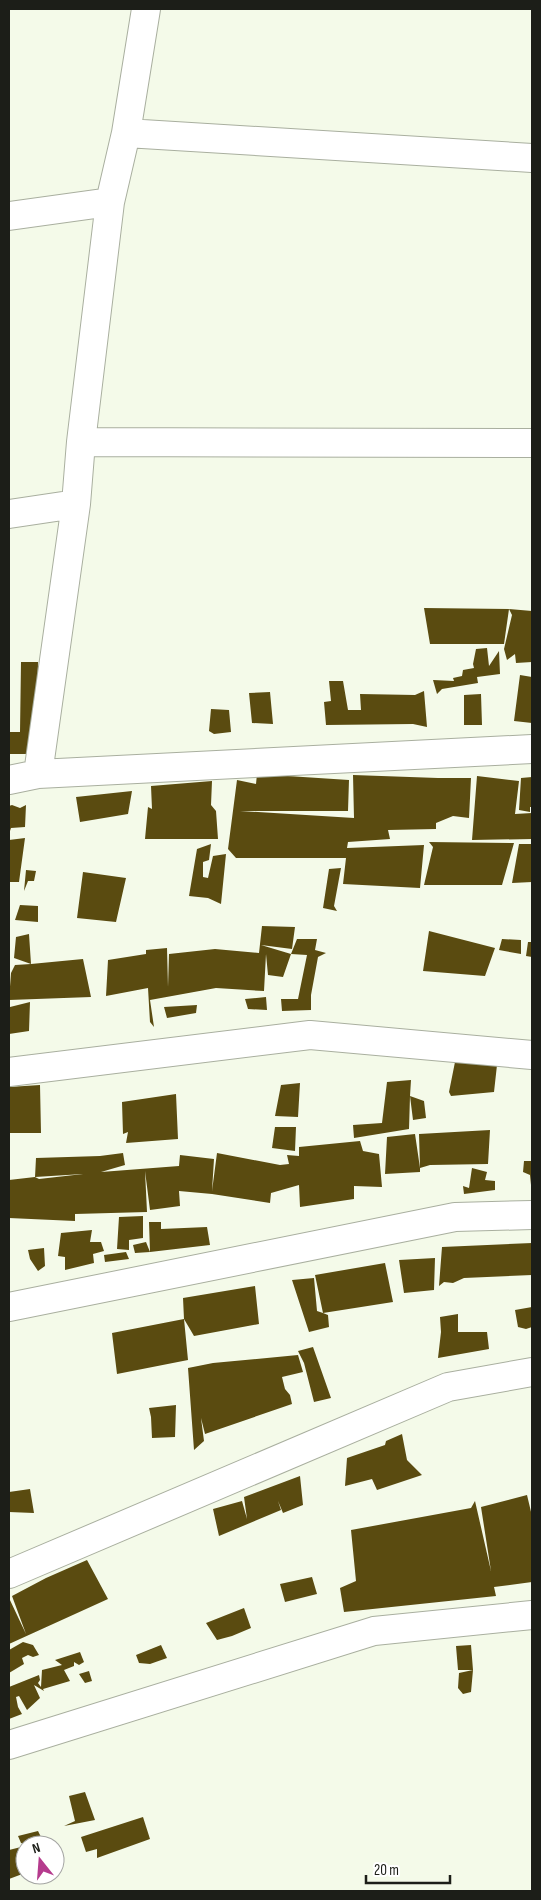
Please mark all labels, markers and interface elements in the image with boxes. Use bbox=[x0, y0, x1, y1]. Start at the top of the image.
north arrow bbox=[15, 1835, 65, 1885]
text: N bbox=[30, 1839, 42, 1857]
scale bar bbox=[366, 1852, 450, 1884]
text: 20 m bbox=[374, 1861, 399, 1880]

